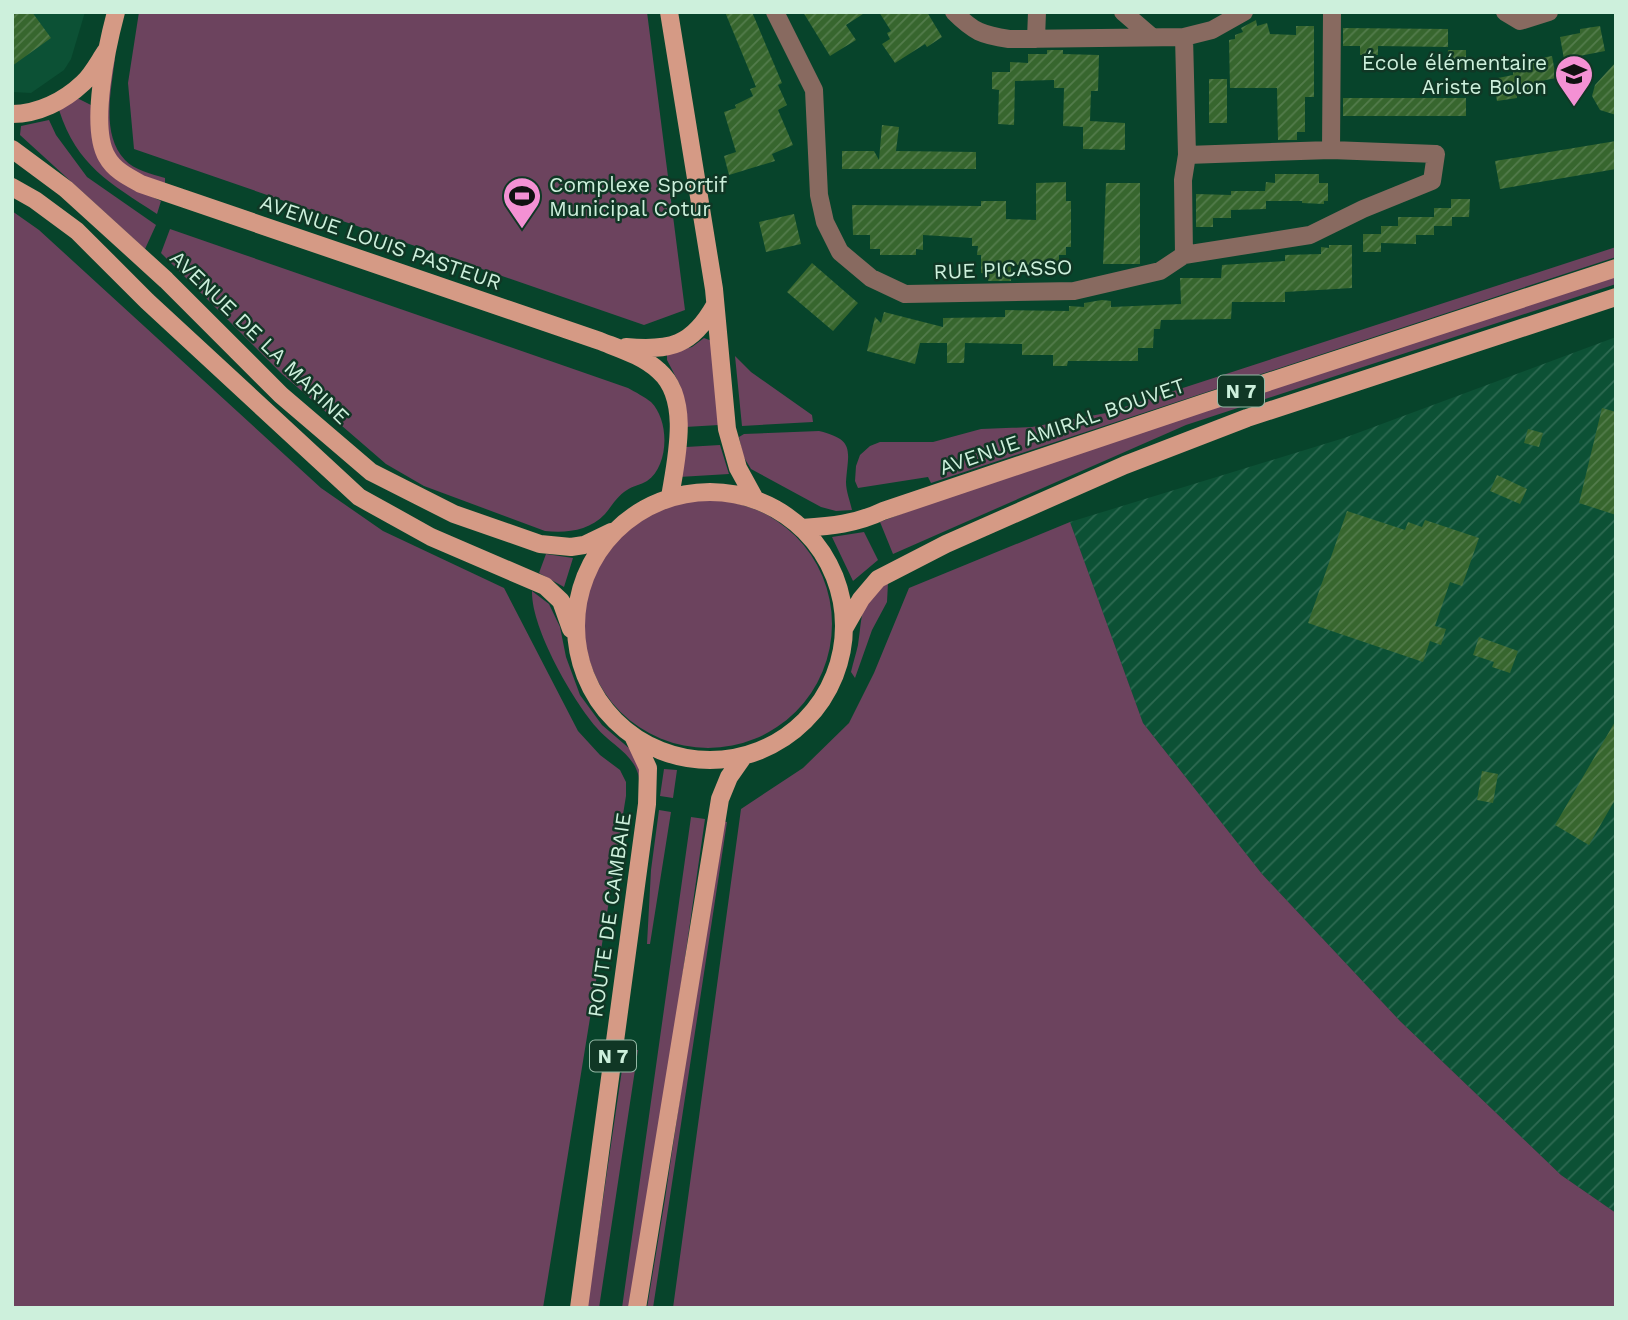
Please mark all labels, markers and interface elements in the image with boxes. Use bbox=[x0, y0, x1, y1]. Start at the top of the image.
place label: École élémentaire Ariste Bolon bbox=[1362, 50, 1547, 99]
school or university icon: École élémentaire Ariste Bolon bbox=[1553, 53, 1595, 108]
place label: Complexe Sportif Municipal Cotur bbox=[549, 172, 727, 221]
sports icon: Complexe Sportif Municipal Cotur bbox=[501, 175, 543, 230]
street label: AVENUE LOUIS PASTEUR bbox=[257, 189, 505, 295]
street label: AVENUE DE LA MARINE bbox=[165, 245, 355, 429]
street label: RUE PICASSO bbox=[933, 254, 1073, 284]
street label: AVENUE AMIRAL BOUVET bbox=[936, 372, 1189, 480]
road number: N 7 bbox=[1218, 376, 1264, 406]
street label: ROUTE DE CAMBAIE bbox=[582, 811, 636, 1019]
road number: N 7 bbox=[590, 1040, 636, 1072]

